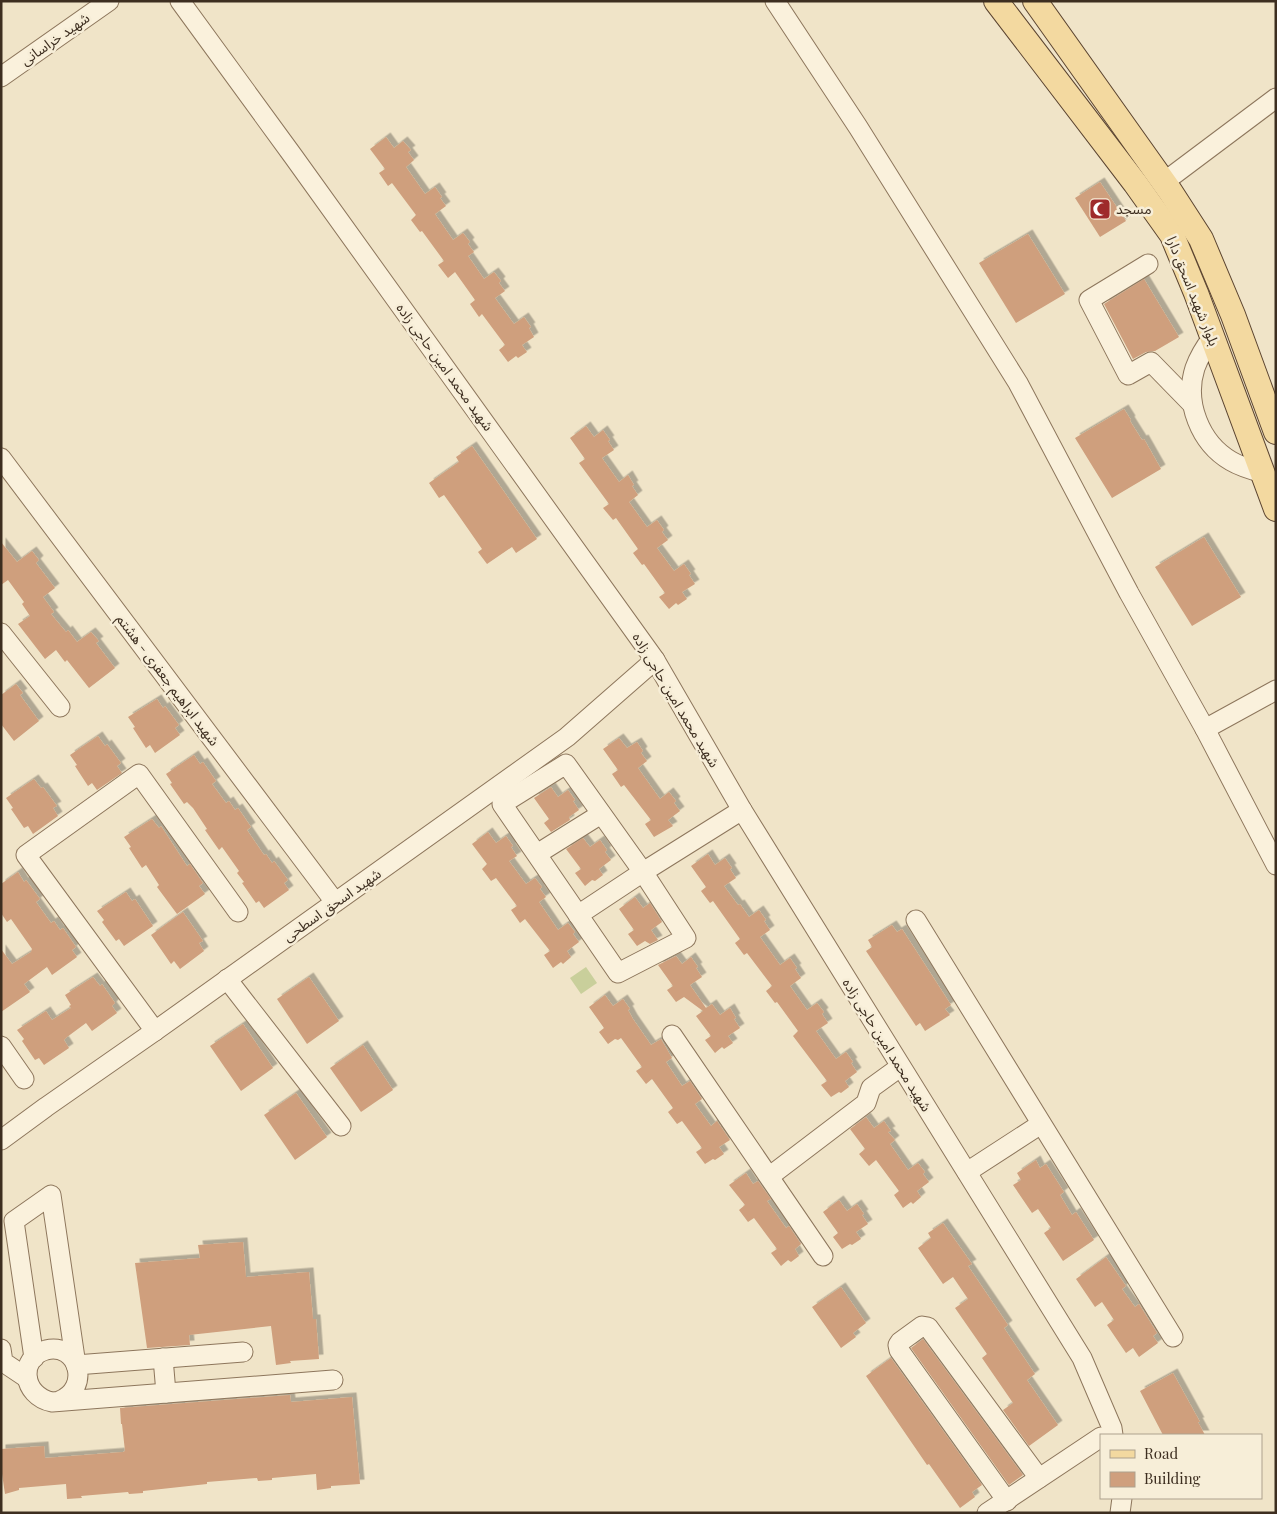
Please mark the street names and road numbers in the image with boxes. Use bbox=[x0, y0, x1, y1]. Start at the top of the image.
street label: شهید خراسانی bbox=[16, 8, 93, 69]
street label: بلوار شهید اسحق دارا bbox=[1162, 233, 1224, 349]
street label: شهید محمد امین حاجی زاده bbox=[392, 299, 498, 435]
street label: شهید ابراهیم جعفری - هشتم bbox=[111, 610, 224, 751]
street label: شهید محمد امین حاجی زاده bbox=[629, 629, 724, 771]
street label: شهید اسحق اسطحی bbox=[279, 864, 385, 946]
street label: شهید محمد امین حاجی زاده bbox=[839, 974, 936, 1115]

